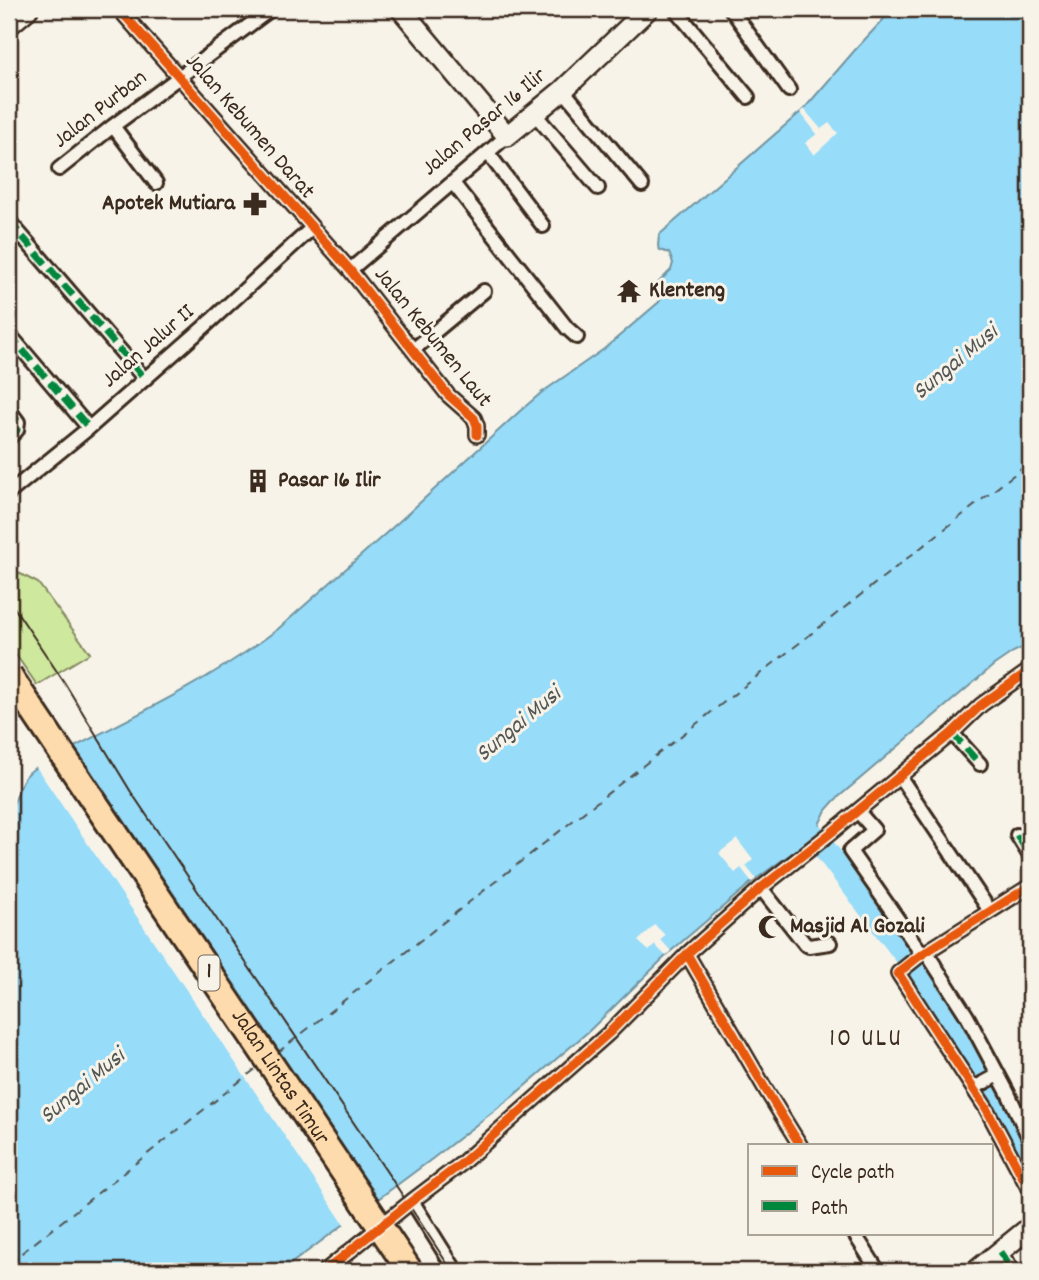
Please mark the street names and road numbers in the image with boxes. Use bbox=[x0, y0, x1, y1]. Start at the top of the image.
street label: Jalan Kebumen Darat bbox=[176, 47, 322, 207]
street label: Jalan Pasar 16 Ilir bbox=[416, 61, 555, 185]
street label: Jalan Purban bbox=[47, 63, 155, 157]
street label: Jalan Kebumen Laut bbox=[365, 261, 499, 415]
street label: Jalan Jalur II bbox=[95, 297, 203, 397]
road number: 1 bbox=[198, 956, 220, 990]
street label: Jalan Lintas Timur bbox=[222, 1003, 338, 1152]

